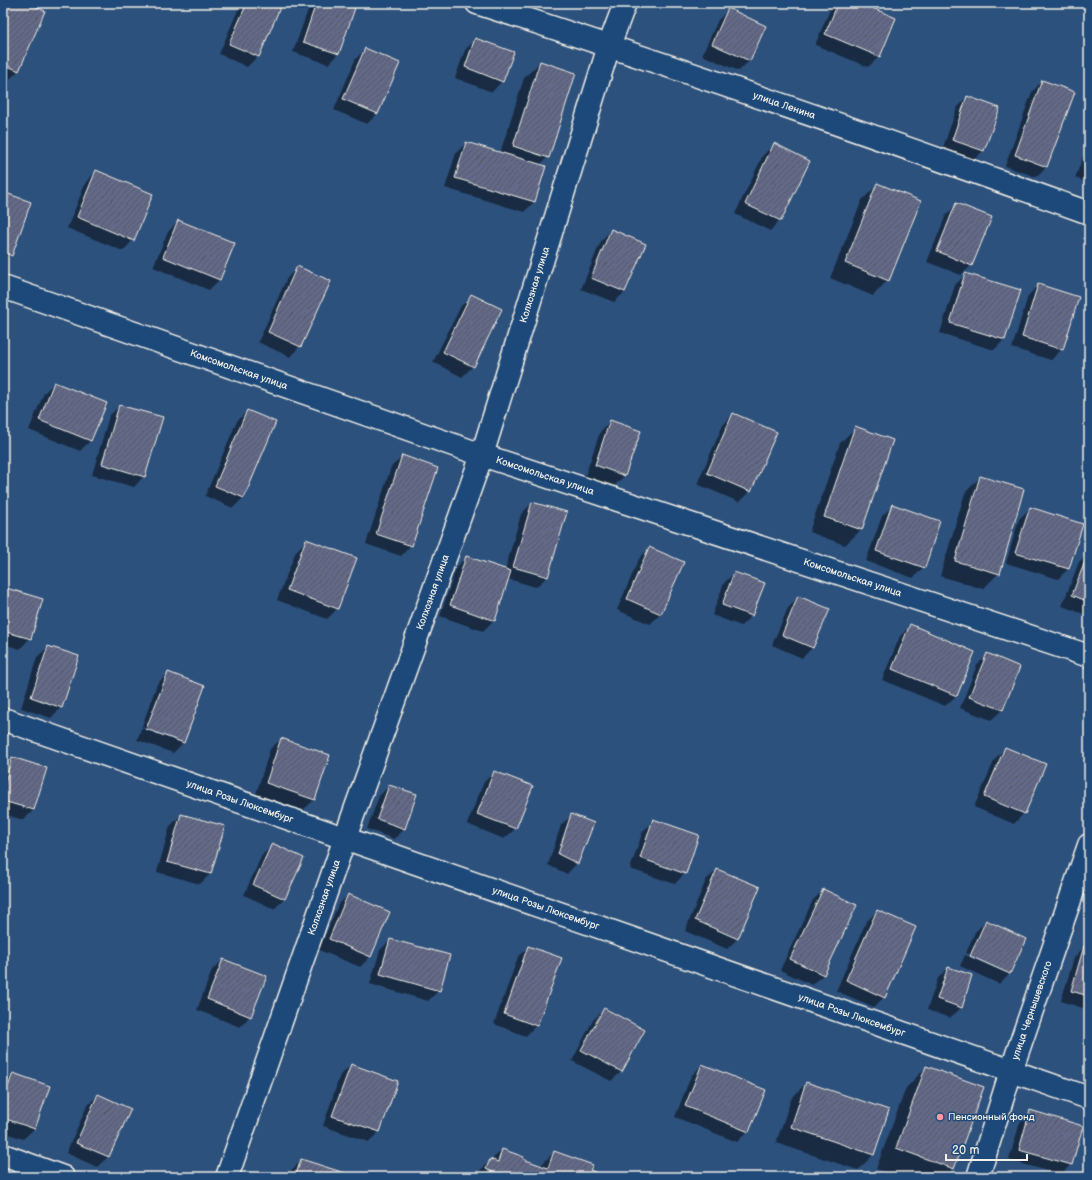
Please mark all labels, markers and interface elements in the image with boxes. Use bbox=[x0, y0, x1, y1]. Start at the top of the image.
street label: улица Ленина bbox=[752, 89, 817, 122]
street label: Колхозная улица bbox=[517, 245, 552, 324]
street label: Комсомольская улица bbox=[188, 347, 289, 392]
street label: Комсомольская улица bbox=[494, 454, 596, 498]
street label: Колхозная улица bbox=[414, 553, 452, 632]
street label: Комсомольская улица bbox=[802, 556, 903, 600]
street label: улица Розы Люксембург bbox=[185, 778, 295, 826]
street label: Колхозная улица bbox=[306, 858, 343, 937]
street label: улица Розы Люксембург bbox=[491, 884, 601, 933]
street label: улица Чернышевского bbox=[1009, 959, 1054, 1062]
street label: улица Розы Люксембург bbox=[797, 991, 907, 1039]
place label: Пенсионный фонд bbox=[948, 1111, 1035, 1123]
marker: Пенсионный фонд bbox=[935, 1112, 945, 1122]
scale bar bbox=[946, 1136, 1027, 1162]
text: 20 m bbox=[952, 1143, 979, 1158]

